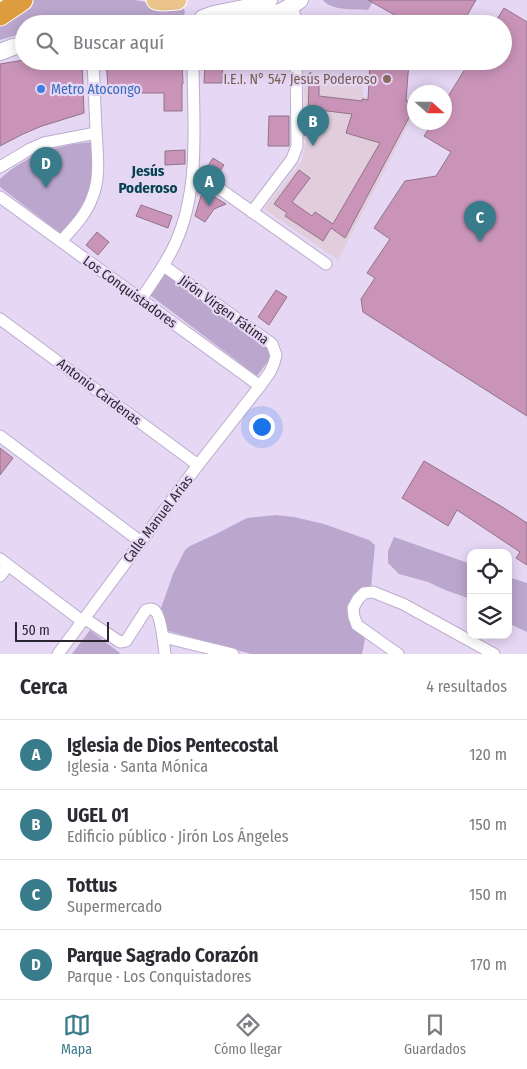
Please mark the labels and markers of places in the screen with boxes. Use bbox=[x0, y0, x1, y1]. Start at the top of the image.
place label: I.E.I. N° 547 Jesús Poderoso bbox=[223, 71, 377, 88]
marker: I.E.I. N° 547 Jesús Poderoso bbox=[381, 73, 393, 85]
place label: Metro Atocongo bbox=[51, 81, 141, 98]
marker: Metro Atocongo bbox=[35, 83, 47, 95]
pin: B bbox=[297, 105, 329, 146]
pin: D bbox=[30, 147, 62, 188]
pin: A bbox=[193, 165, 225, 206]
pin: C bbox=[464, 201, 496, 242]

